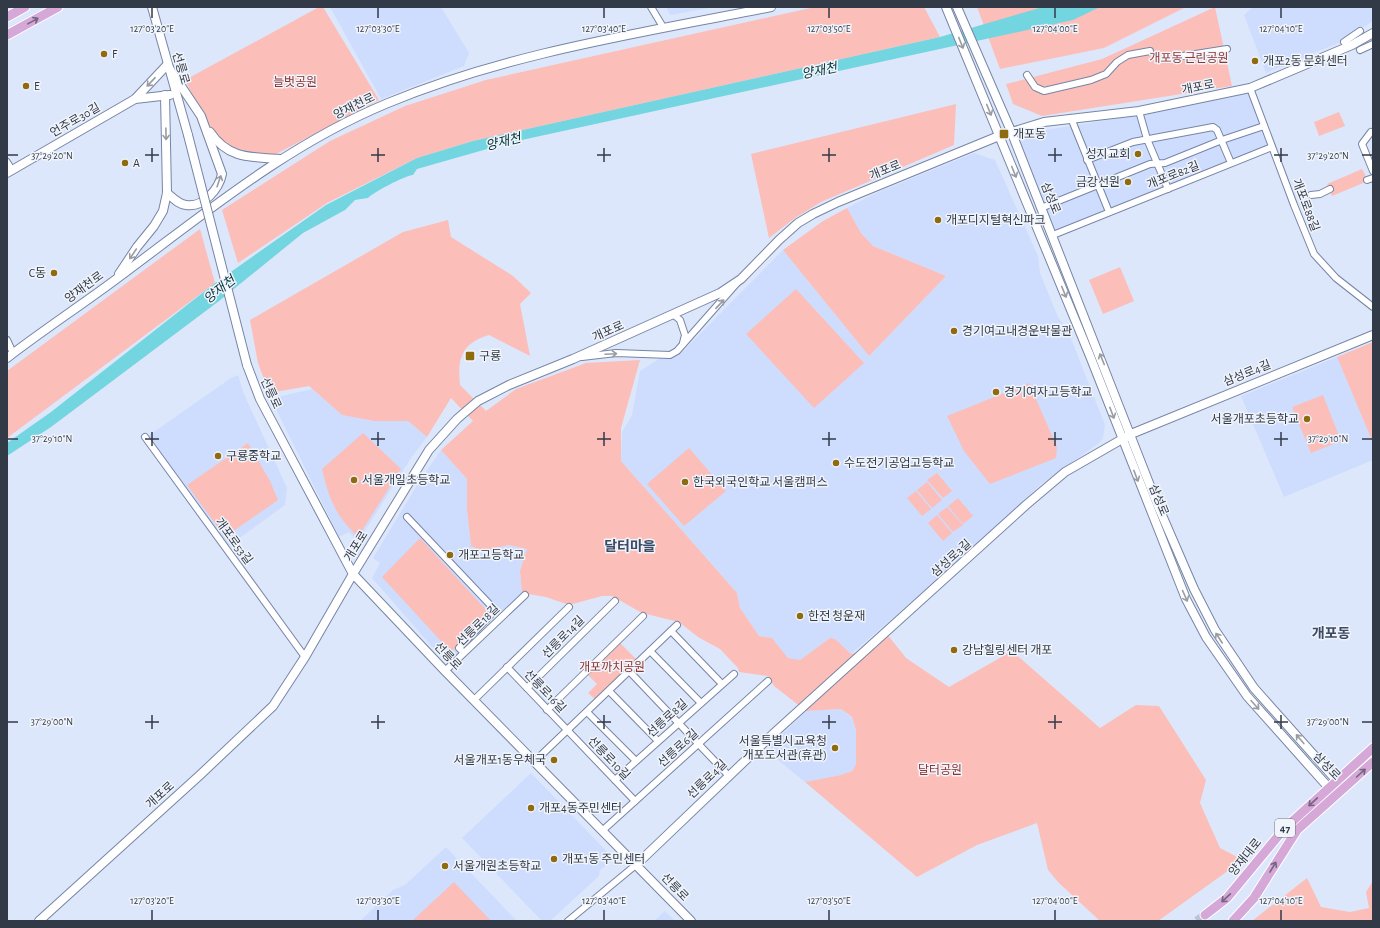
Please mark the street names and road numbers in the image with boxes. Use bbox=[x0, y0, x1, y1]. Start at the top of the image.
street label: 선릉로 bbox=[171, 50, 191, 86]
street label: 개포로 bbox=[1181, 78, 1215, 96]
street label: 양재천로 bbox=[331, 90, 376, 121]
street label: 언주로30길 bbox=[48, 101, 102, 139]
street label: 개포로 bbox=[867, 158, 903, 182]
street label: 개포로82길 bbox=[1145, 159, 1201, 191]
street label: 개포로88길 bbox=[1290, 177, 1322, 233]
street label: 삼성로 bbox=[1039, 180, 1063, 216]
street label: 양재천로 bbox=[62, 268, 105, 305]
street label: 개포로 bbox=[590, 319, 626, 343]
street label: 삼성로4길 bbox=[1222, 358, 1272, 388]
street label: 선릉로 bbox=[259, 375, 283, 411]
street label: 삼성로 bbox=[1147, 482, 1171, 518]
street label: 개포로53길 bbox=[213, 516, 255, 566]
street label: 개포로 bbox=[342, 529, 370, 563]
street label: 삼성로3길 bbox=[929, 537, 973, 579]
street label: 선릉로18길 bbox=[454, 602, 502, 648]
street label: 선릉로14길 bbox=[540, 614, 586, 660]
street label: 선릉로 bbox=[432, 640, 464, 672]
street label: 선릉로16길 bbox=[522, 667, 568, 715]
street label: 선릉로8길 bbox=[644, 697, 690, 739]
street label: 선릉로6길 bbox=[655, 727, 701, 769]
street label: 선릉로10길 bbox=[586, 734, 632, 782]
street label: 삼성로 bbox=[1311, 750, 1343, 782]
street label: 선릉로4길 bbox=[685, 757, 729, 801]
street label: 개포로 bbox=[144, 779, 176, 811]
road number: 47 bbox=[1275, 819, 1295, 837]
street label: 양재대로 bbox=[1226, 836, 1264, 878]
street label: 선릉로 bbox=[659, 871, 691, 903]

